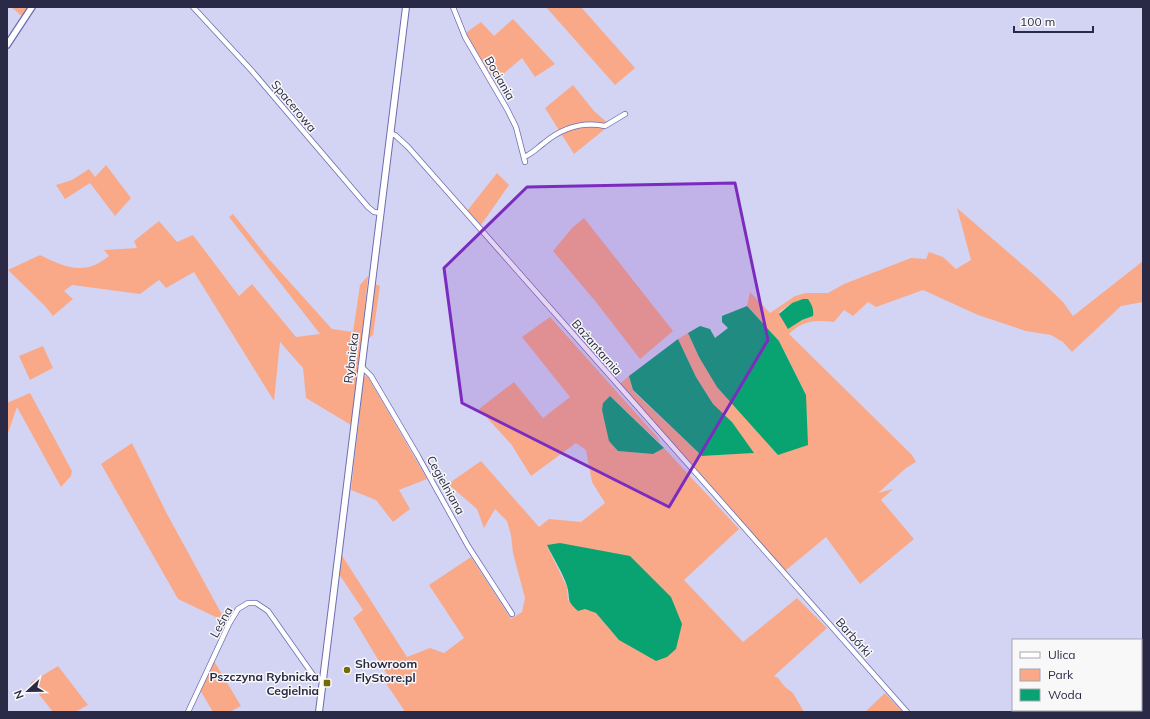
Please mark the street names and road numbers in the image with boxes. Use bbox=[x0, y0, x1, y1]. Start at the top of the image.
street label: Bociania bbox=[481, 53, 519, 103]
street label: Spacerowa bbox=[268, 77, 320, 135]
street label: Bażantarnia bbox=[569, 316, 625, 378]
street label: Rybnicka bbox=[340, 332, 362, 384]
street label: Cegielniana bbox=[424, 453, 468, 517]
street label: Leśna bbox=[206, 604, 236, 640]
street label: Barbórki bbox=[833, 614, 875, 660]

